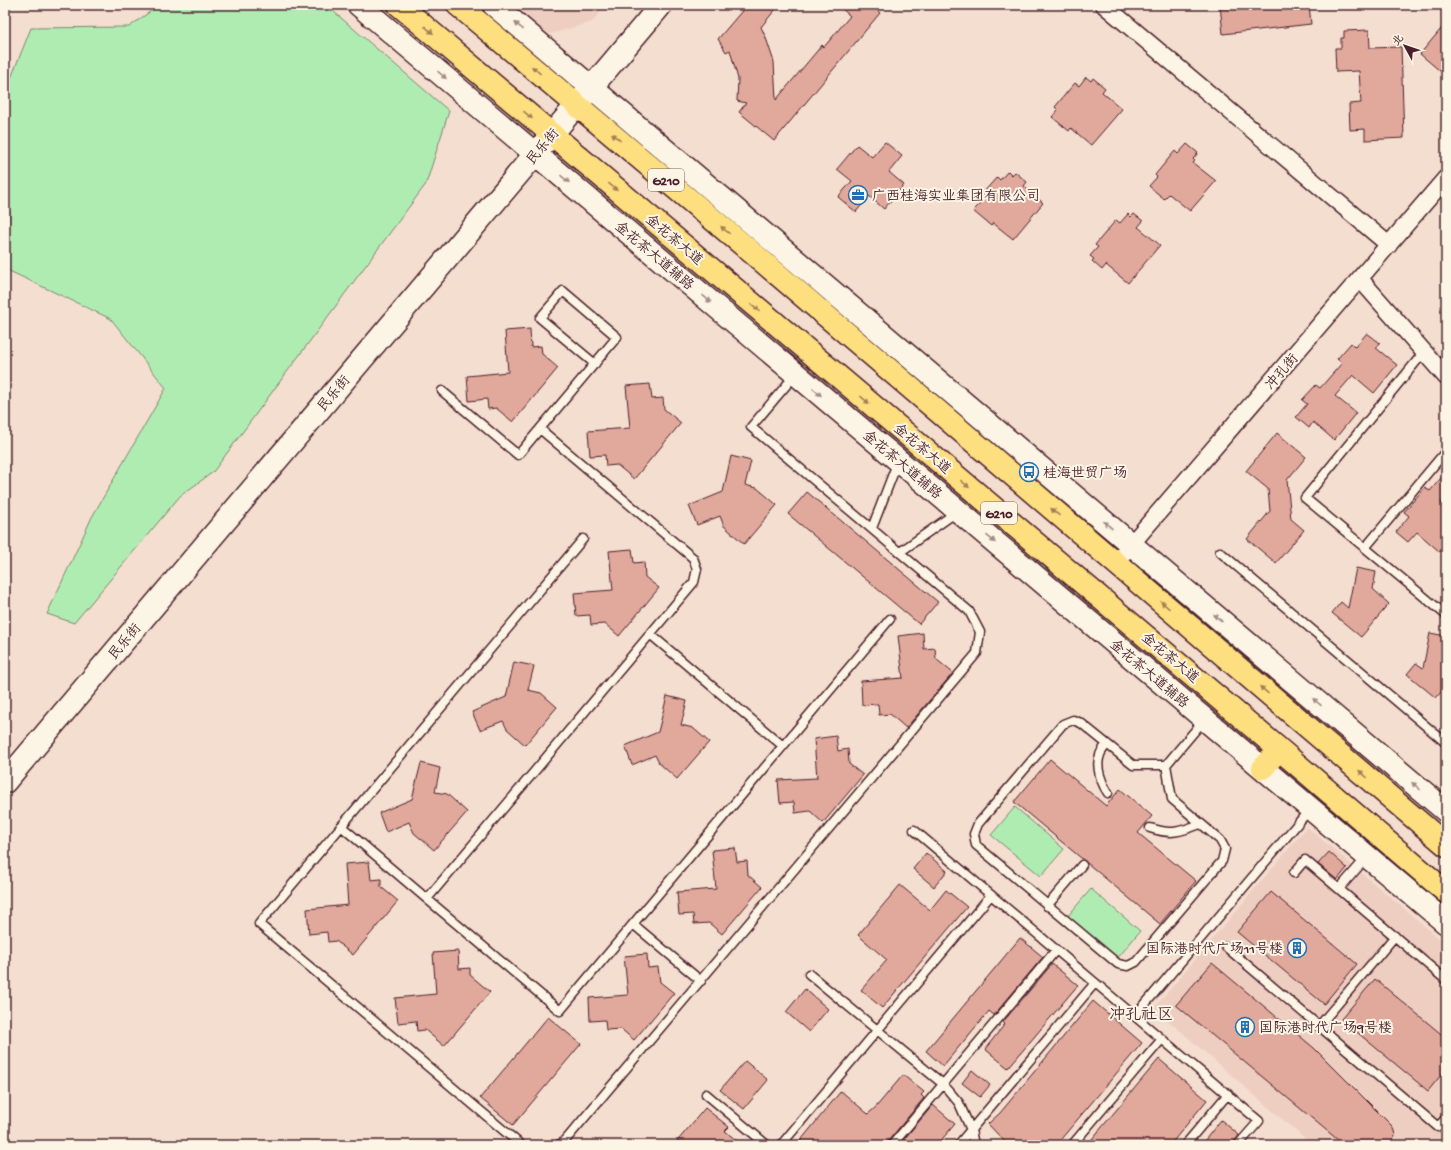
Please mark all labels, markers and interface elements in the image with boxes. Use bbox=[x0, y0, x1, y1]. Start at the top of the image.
one-way arrow bbox=[513, 21, 524, 30]
one-way arrow bbox=[424, 26, 434, 35]
north arrow bbox=[1385, 26, 1425, 66]
text: 北 bbox=[1391, 33, 1407, 49]
one-way arrow bbox=[531, 66, 542, 75]
one-way arrow bbox=[437, 71, 448, 80]
one-way arrow bbox=[523, 110, 533, 119]
street label: 民乐街 bbox=[523, 125, 564, 169]
one-way arrow bbox=[610, 132, 621, 141]
road number: G210 bbox=[648, 169, 684, 191]
one-way arrow bbox=[560, 174, 570, 183]
one-way arrow bbox=[608, 182, 619, 191]
office icon: 广西桂海实业集团有限公司 bbox=[847, 184, 869, 206]
place label: 广西桂海实业集团有限公司 bbox=[872, 188, 1040, 206]
street label: 金花茶大道 bbox=[641, 212, 706, 270]
street label: 金花茶大道辅路 bbox=[610, 218, 697, 295]
one-way arrow bbox=[720, 226, 731, 235]
one-way arrow bbox=[702, 294, 712, 303]
one-way arrow bbox=[750, 302, 761, 311]
street label: 冲孔街 bbox=[1262, 351, 1303, 394]
street label: 民乐街 bbox=[314, 372, 355, 416]
one-way arrow bbox=[812, 387, 822, 396]
one-way arrow bbox=[860, 395, 871, 404]
street label: 金花茶大道 bbox=[889, 421, 954, 479]
street label: 金花茶大道辅路 bbox=[858, 427, 945, 504]
bus stop icon: 桂海世贸广场 bbox=[1018, 461, 1040, 483]
place label: 桂海世贸广场 bbox=[1043, 465, 1127, 483]
one-way arrow bbox=[959, 479, 970, 488]
road number: G210 bbox=[981, 502, 1017, 524]
one-way arrow bbox=[1050, 507, 1061, 516]
one-way arrow bbox=[1103, 520, 1113, 529]
one-way arrow bbox=[986, 534, 997, 543]
one-way arrow bbox=[1160, 601, 1170, 610]
one-way arrow bbox=[1212, 613, 1223, 622]
street label: 民乐街 bbox=[105, 620, 146, 664]
street label: 金花茶大道 bbox=[1137, 630, 1202, 688]
street label: 金花茶大道辅路 bbox=[1105, 636, 1192, 713]
one-way arrow bbox=[1259, 685, 1269, 694]
one-way arrow bbox=[1312, 697, 1322, 706]
one-way arrow bbox=[1358, 769, 1368, 778]
one-way arrow bbox=[1411, 781, 1422, 790]
building icon: 国际港时代广场11号楼 bbox=[1286, 937, 1308, 959]
place label: 国际港时代广场11号楼 bbox=[1146, 941, 1283, 959]
district label: 冲孔社区 bbox=[1109, 1005, 1173, 1026]
building icon: 国际港时代广场9号楼 bbox=[1234, 1016, 1256, 1038]
place label: 国际港时代广场9号楼 bbox=[1259, 1020, 1392, 1038]

